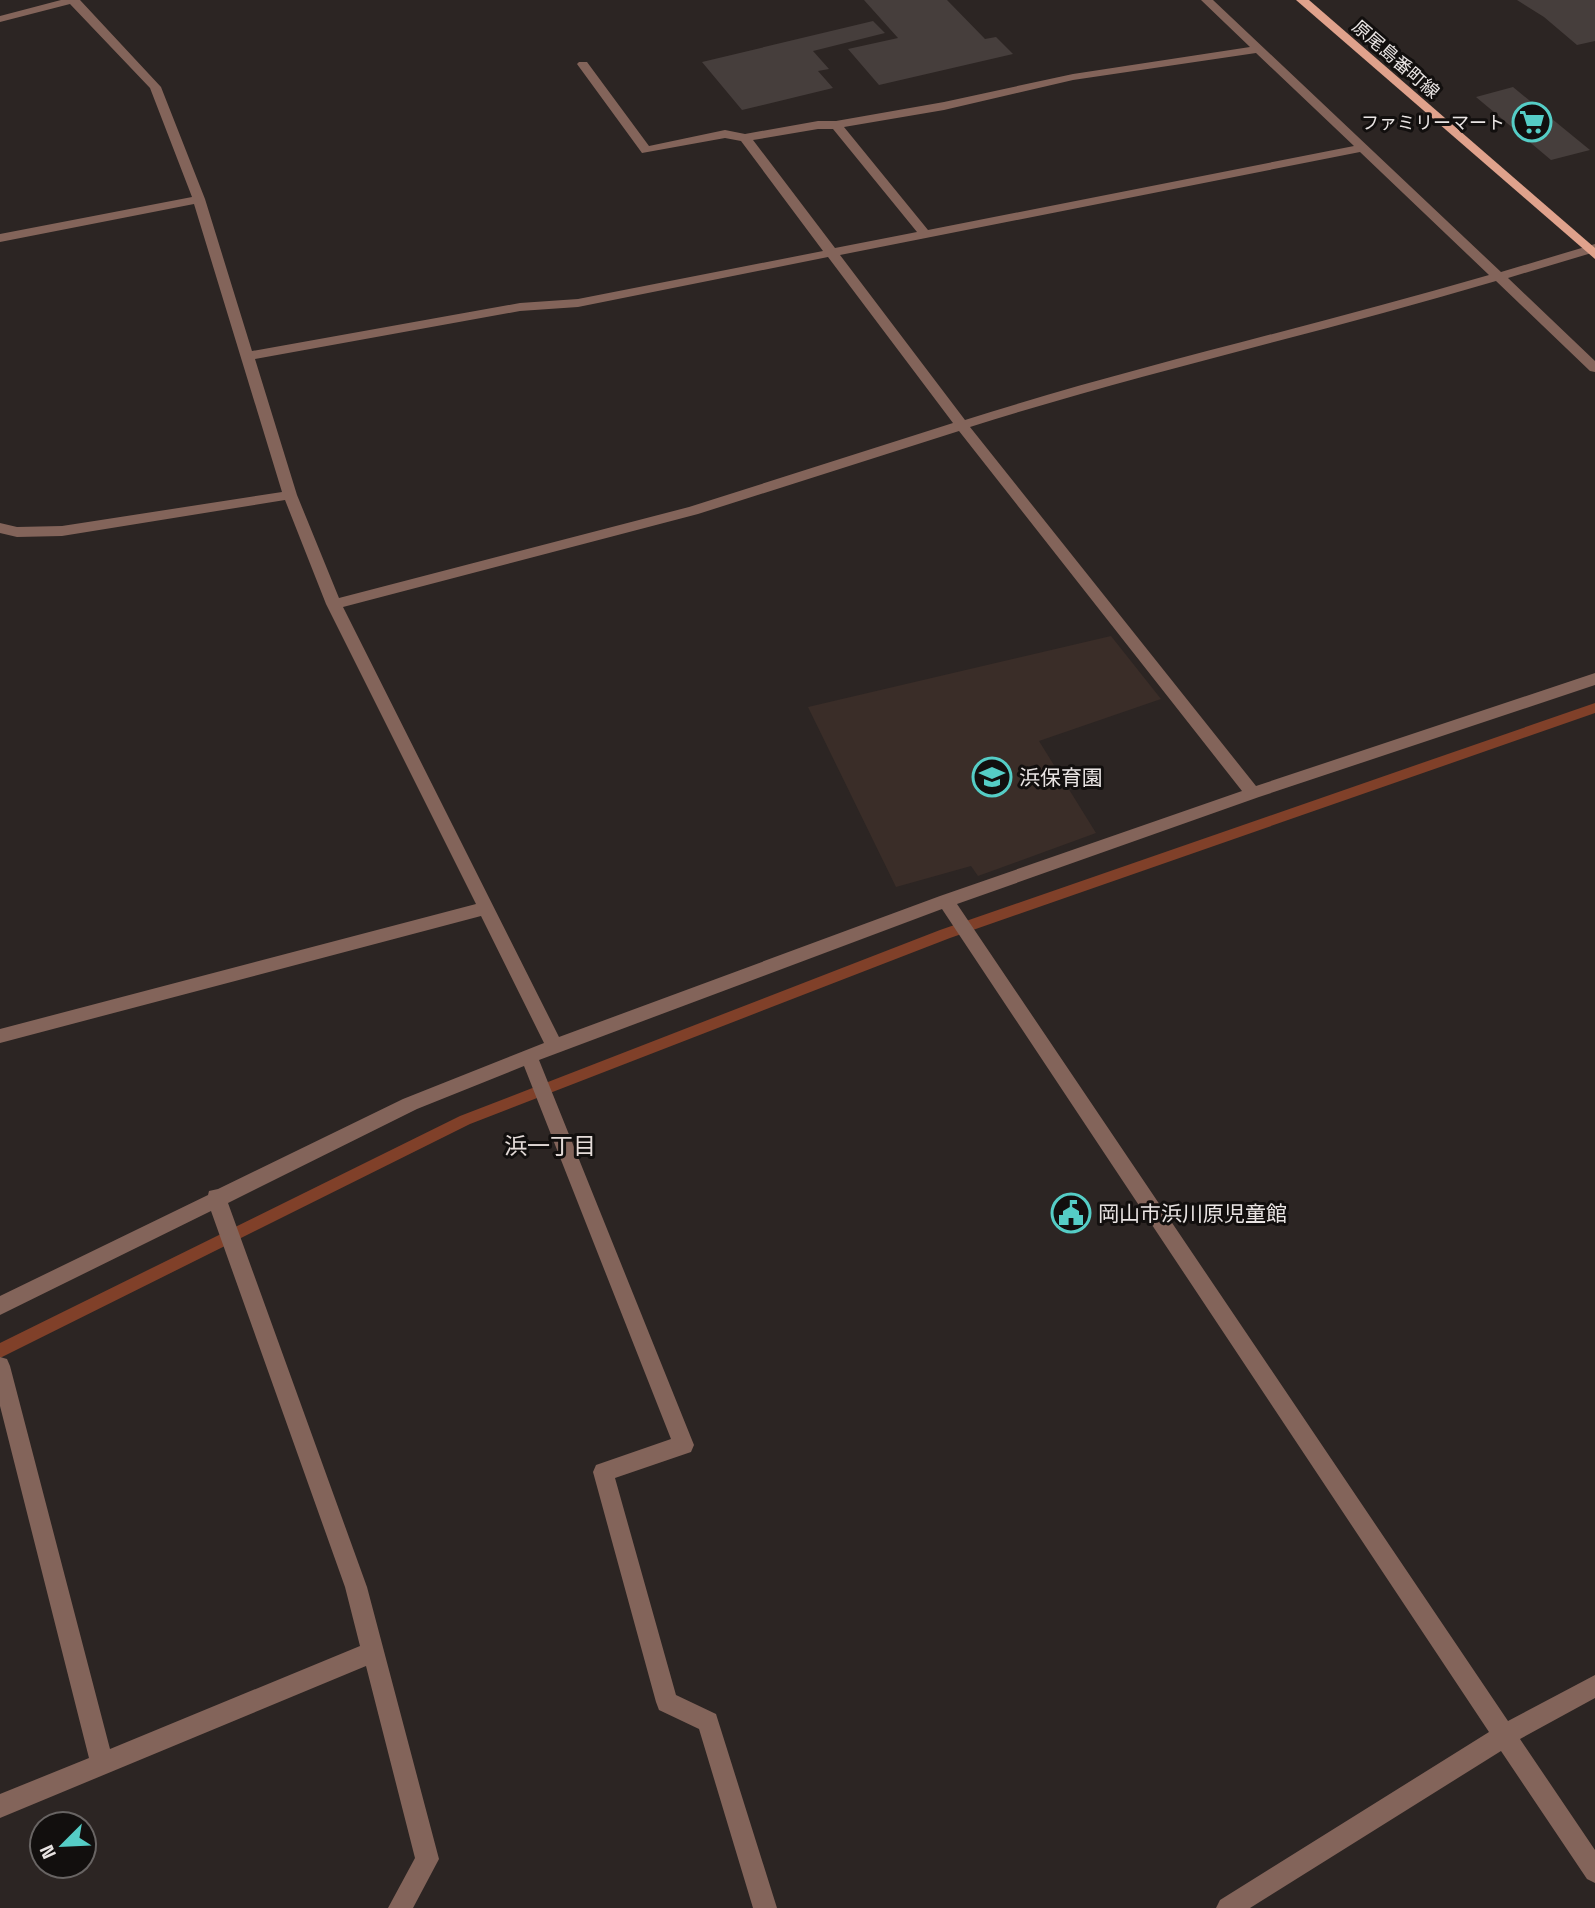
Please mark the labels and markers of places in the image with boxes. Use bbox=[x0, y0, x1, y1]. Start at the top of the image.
supermarket icon: ファミリーマート bbox=[1511, 101, 1553, 143]
place label: ファミリーマート bbox=[1361, 111, 1505, 134]
school or university icon: 浜保育園 bbox=[971, 756, 1013, 798]
place label: 浜保育園 bbox=[1019, 764, 1103, 791]
public building icon: 岡山市浜川原児童館 bbox=[1050, 1192, 1092, 1234]
place label: 岡山市浜川原児童館 bbox=[1098, 1200, 1287, 1227]

